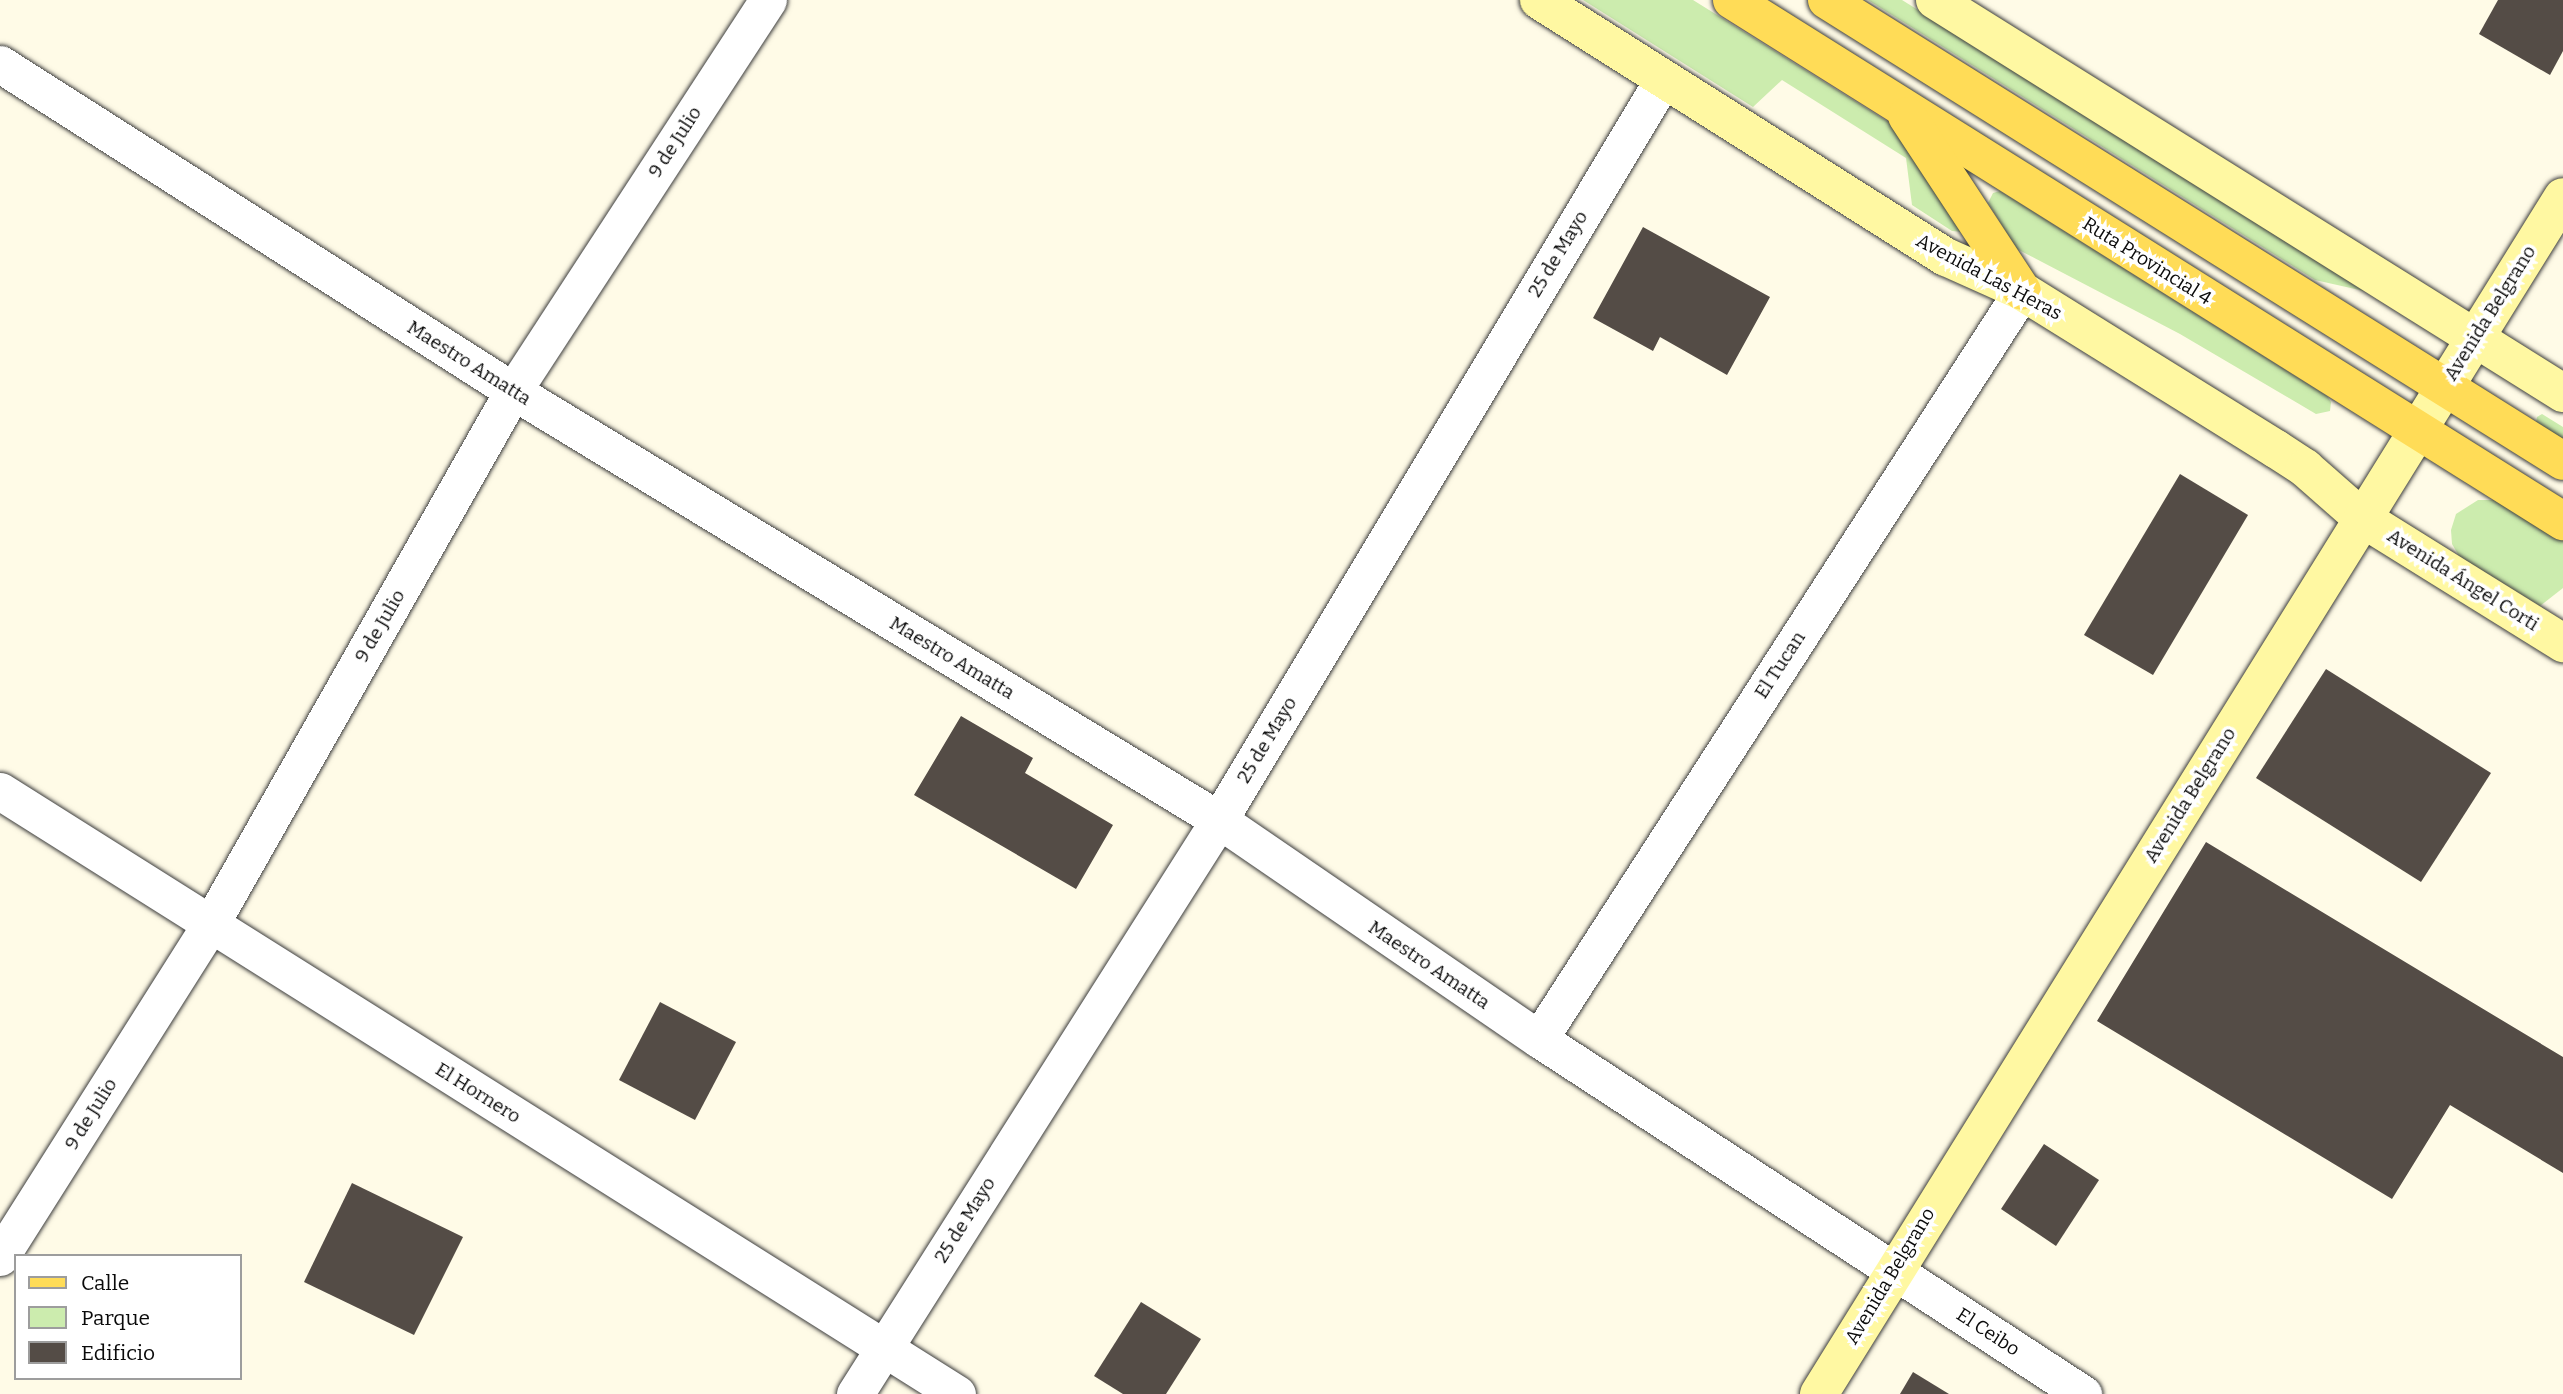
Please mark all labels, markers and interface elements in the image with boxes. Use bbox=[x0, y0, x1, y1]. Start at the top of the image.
street label: 9 de Julio bbox=[644, 102, 706, 182]
street label: 25 de Mayo bbox=[1523, 207, 1593, 301]
street label: Ruta Provincial 4 bbox=[2078, 212, 2216, 310]
street label: Avenida Las Heras bbox=[1912, 229, 2066, 325]
street label: Avenida Belgrano bbox=[2439, 241, 2541, 385]
street label: Maestro Amatta bbox=[403, 316, 535, 410]
street label: Avenida Ángel Corti bbox=[2383, 524, 2543, 636]
street label: 9 de Julio bbox=[350, 586, 410, 666]
street label: Maestro Amatta bbox=[885, 612, 1019, 704]
street label: El Tucan bbox=[1750, 627, 1810, 703]
street label: 25 de Mayo bbox=[1232, 693, 1302, 787]
street label: Avenida Belgrano bbox=[2139, 723, 2241, 867]
street label: Maestro Amatta bbox=[1364, 916, 1494, 1014]
street label: El Hornero bbox=[431, 1058, 525, 1128]
street label: 9 de Julio bbox=[60, 1074, 122, 1154]
street label: 25 de Mayo bbox=[930, 1173, 1000, 1267]
street label: Avenida Belgrano bbox=[1840, 1204, 1940, 1348]
legend bbox=[14, 1254, 242, 1380]
text: Calle bbox=[81, 1270, 129, 1296]
street label: El Ceibo bbox=[1952, 1303, 2024, 1361]
text: Parque bbox=[81, 1305, 150, 1331]
text: Edificio bbox=[81, 1340, 155, 1366]

